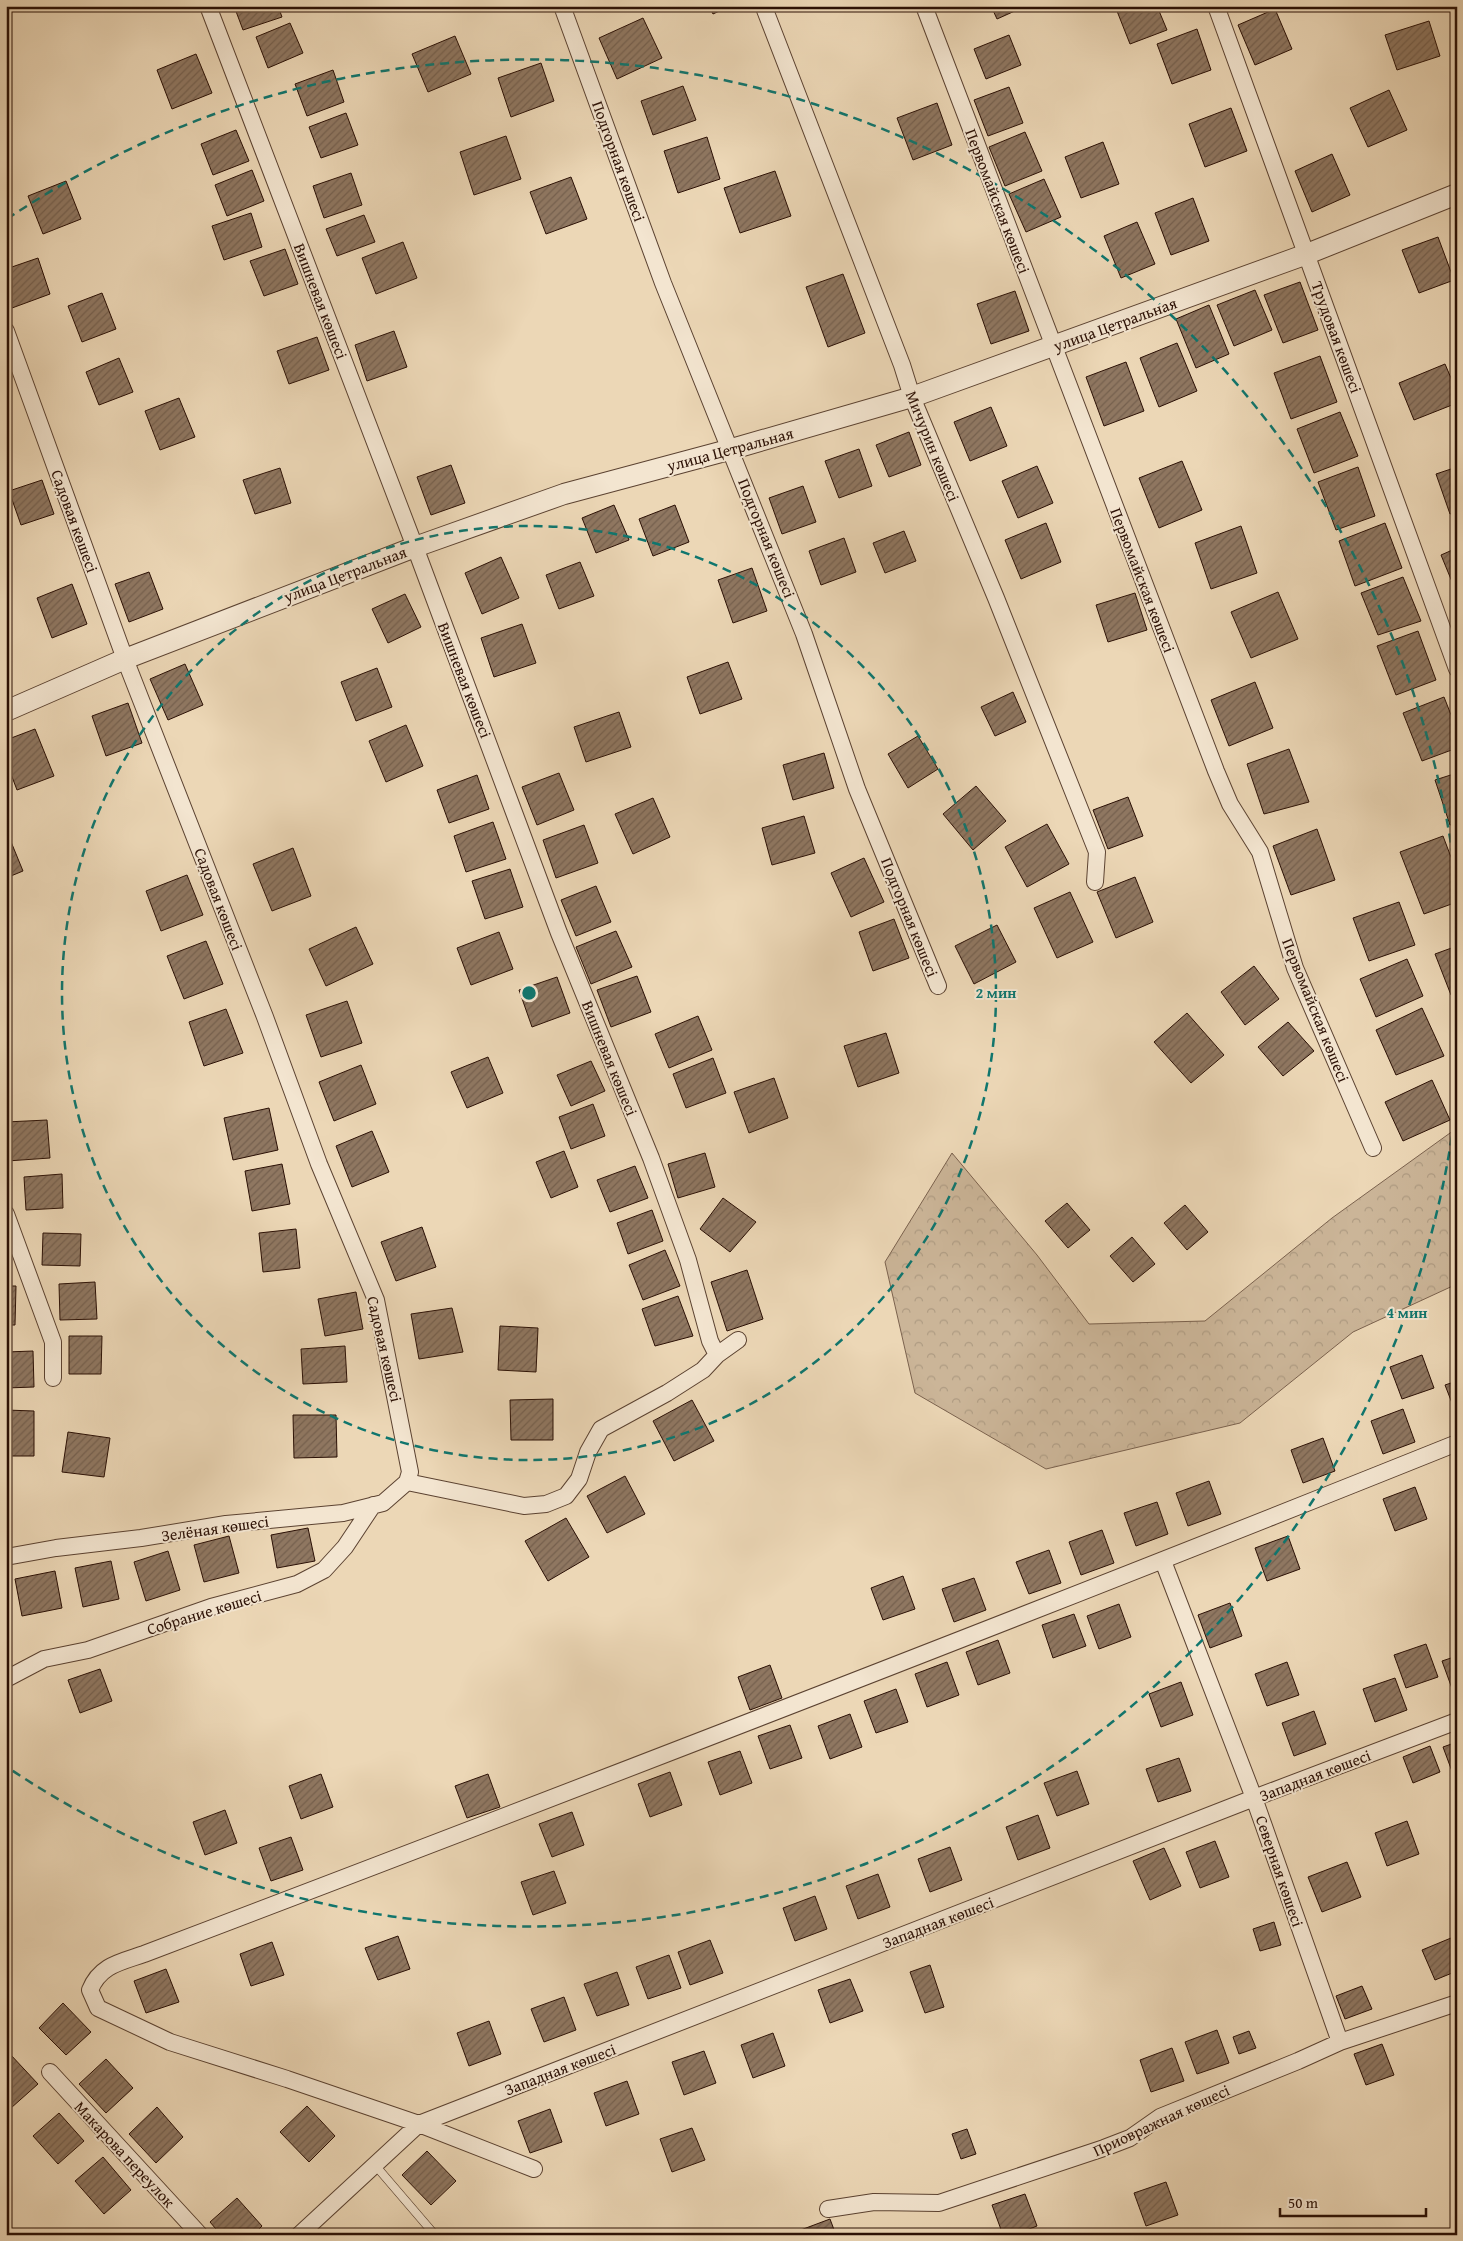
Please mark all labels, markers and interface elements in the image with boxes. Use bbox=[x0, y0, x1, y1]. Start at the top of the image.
street label: Подгорная көшесі bbox=[586, 97, 652, 225]
street label: Первомайская көшесі bbox=[959, 125, 1037, 277]
street label: Вишневая көшесі bbox=[288, 240, 354, 363]
street label: Трудовая көшесі bbox=[1306, 278, 1369, 397]
street label: улица Цетральная bbox=[1049, 291, 1180, 358]
street label: Мичурин көшесі bbox=[900, 387, 966, 505]
street label: улица Цетральная bbox=[663, 421, 796, 478]
street label: Садовая көшесі bbox=[45, 466, 105, 576]
street label: Подгорная көшесі bbox=[732, 475, 802, 602]
street label: Первомайская көшесі bbox=[1104, 504, 1182, 656]
street label: улица Цетральная bbox=[279, 540, 410, 609]
street label: Вишневая көшесі bbox=[432, 619, 498, 742]
street label: Садовая көшесі bbox=[188, 844, 250, 954]
street label: Подгорная көшесі bbox=[875, 854, 945, 981]
street label: Первомайская көшесі bbox=[1276, 934, 1356, 1086]
text: 2 мин bbox=[976, 982, 1017, 1003]
centre of rings bbox=[520, 984, 538, 1002]
street label: Вишневая көшесі bbox=[576, 997, 644, 1120]
street label: Садовая көшесі bbox=[361, 1294, 409, 1405]
text: 4 мин bbox=[1387, 1302, 1428, 1323]
street label: Зелёная көшесі bbox=[160, 1509, 271, 1547]
street label: Собрание көшесі bbox=[144, 1583, 265, 1641]
street label: Западная көшесі bbox=[1256, 1743, 1375, 1807]
street label: Северная көшесі bbox=[1250, 1812, 1310, 1930]
street label: Западная көшесі bbox=[879, 1890, 998, 1954]
street label: Западная көшесі bbox=[501, 2037, 620, 2101]
street label: Приовражная көшесі bbox=[1089, 2077, 1234, 2162]
street label: Макарова переулок bbox=[69, 2095, 181, 2213]
scale bar bbox=[1280, 2186, 1427, 2218]
text: 50 m bbox=[1288, 2192, 1319, 2213]

